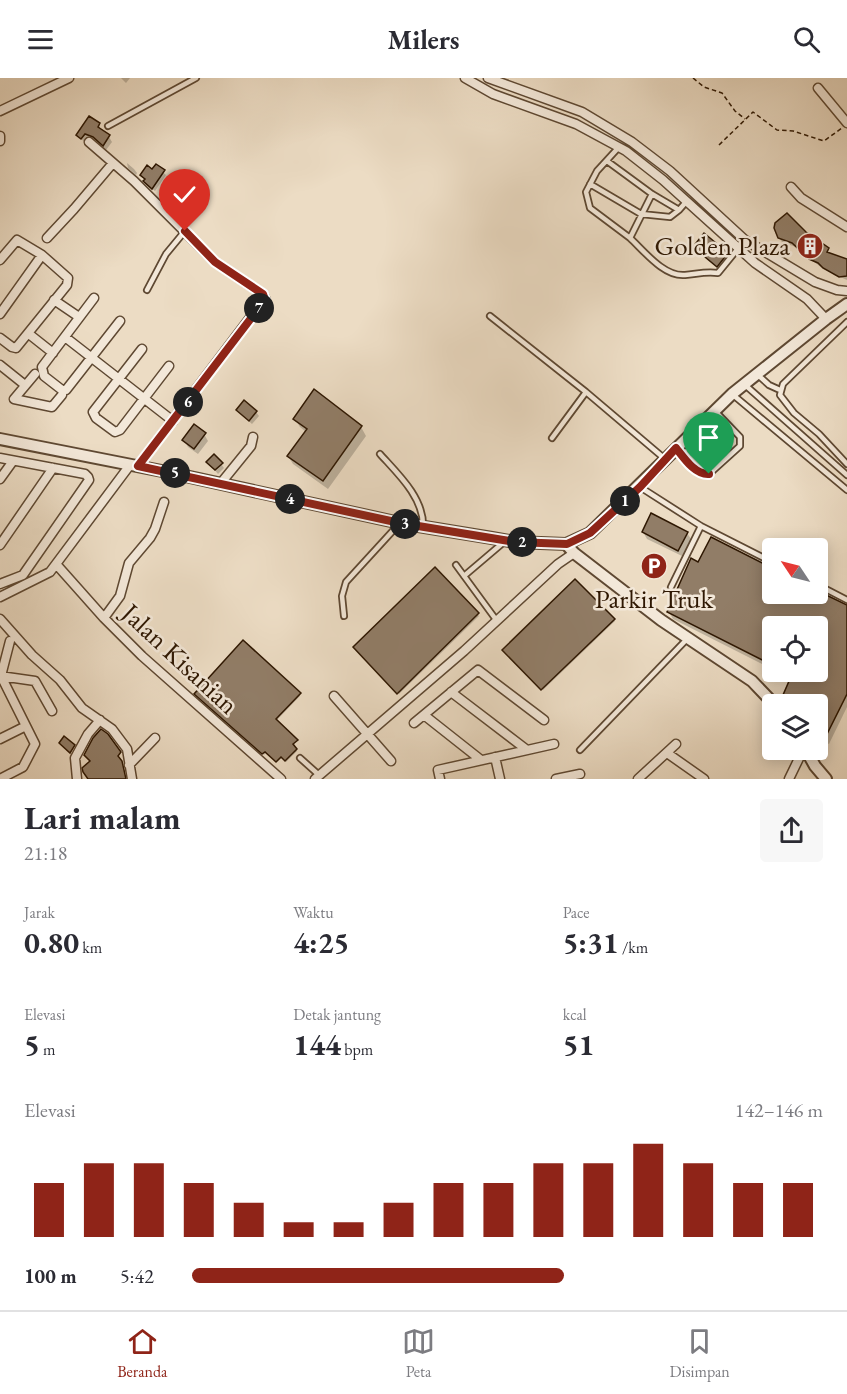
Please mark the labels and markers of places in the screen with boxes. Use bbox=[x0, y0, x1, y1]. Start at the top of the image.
pin bbox=[159, 169, 210, 231]
place label: Golden Plaza bbox=[654, 228, 790, 263]
building icon: Golden Plaza bbox=[795, 231, 825, 261]
pin: 7 bbox=[244, 293, 274, 323]
pin: 6 bbox=[173, 387, 203, 417]
pin bbox=[683, 412, 734, 474]
pin: 5 bbox=[160, 458, 190, 488]
pin: 4 bbox=[275, 484, 305, 514]
pin: 1 bbox=[610, 486, 640, 516]
pin: 3 bbox=[390, 509, 420, 539]
pin: 2 bbox=[507, 527, 537, 557]
parking icon: Parkir Truk bbox=[639, 551, 669, 581]
place label: Parkir Truk bbox=[595, 581, 714, 616]

